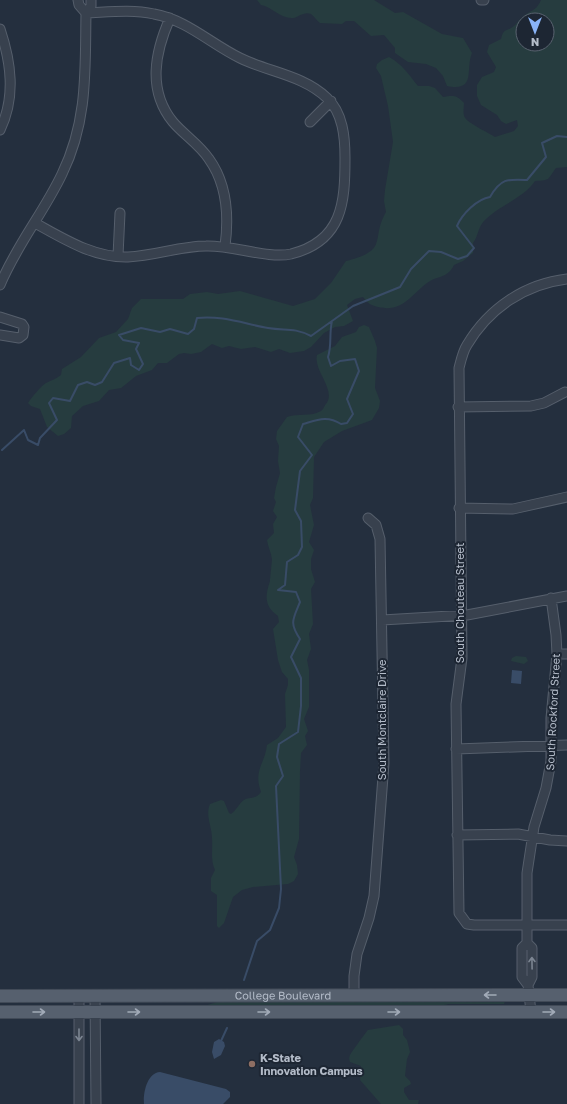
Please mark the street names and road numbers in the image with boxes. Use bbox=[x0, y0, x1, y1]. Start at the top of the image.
street label: South Chouteau Street bbox=[453, 543, 466, 663]
street label: South Rockford Street bbox=[543, 653, 562, 771]
street label: South Montclaire Drive bbox=[375, 660, 388, 780]
street label: College Boulevard bbox=[235, 988, 331, 1002]

